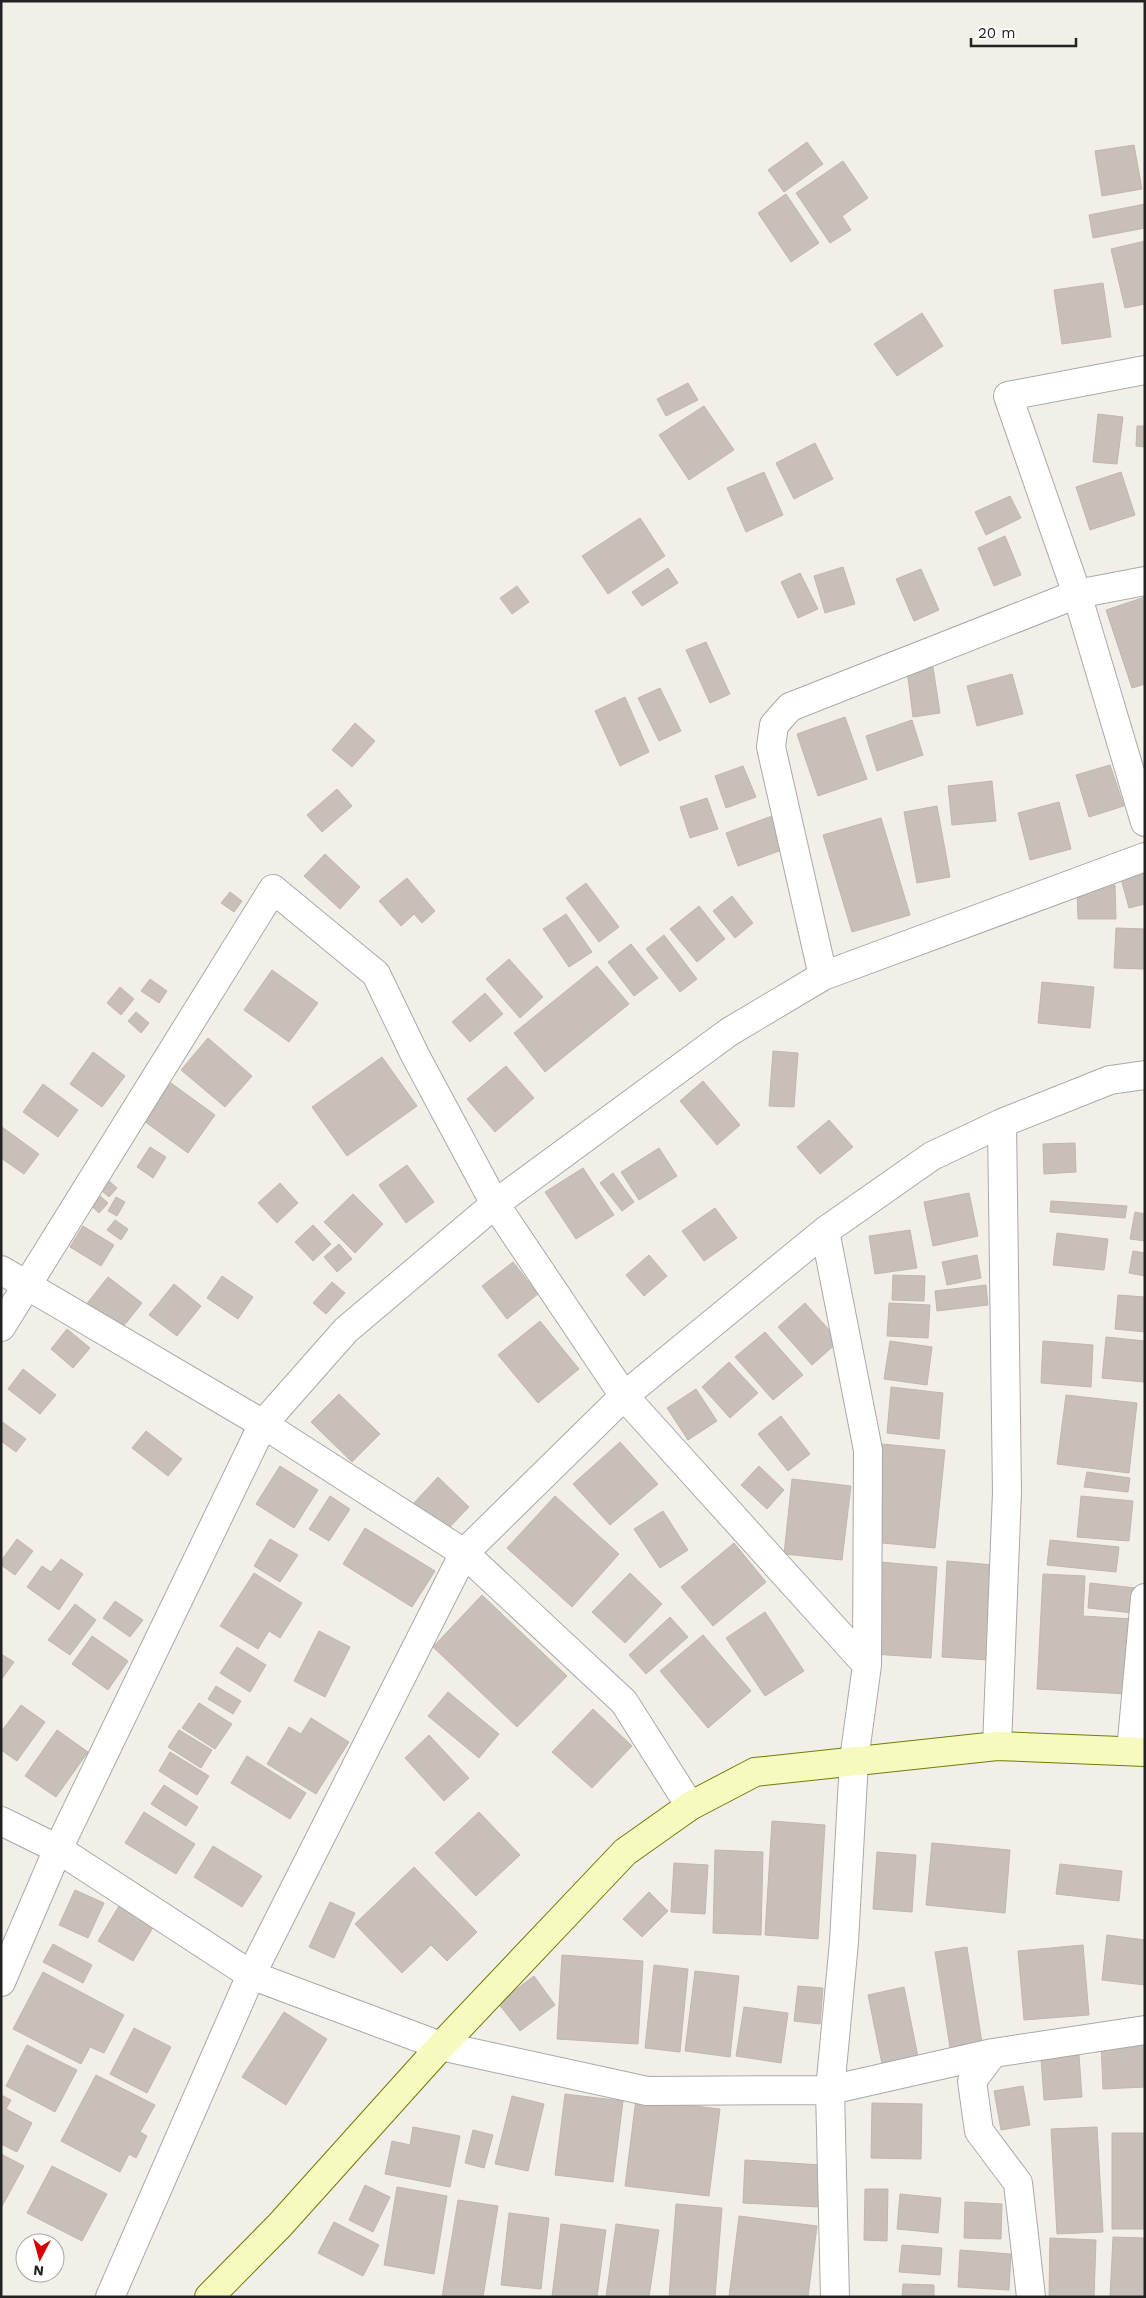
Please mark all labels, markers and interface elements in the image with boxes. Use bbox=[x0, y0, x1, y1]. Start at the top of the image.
scale bar bbox=[971, 15, 1076, 47]
text: 20 m bbox=[978, 24, 1016, 42]
north arrow bbox=[15, 2233, 65, 2283]
text: N bbox=[33, 2262, 45, 2279]

